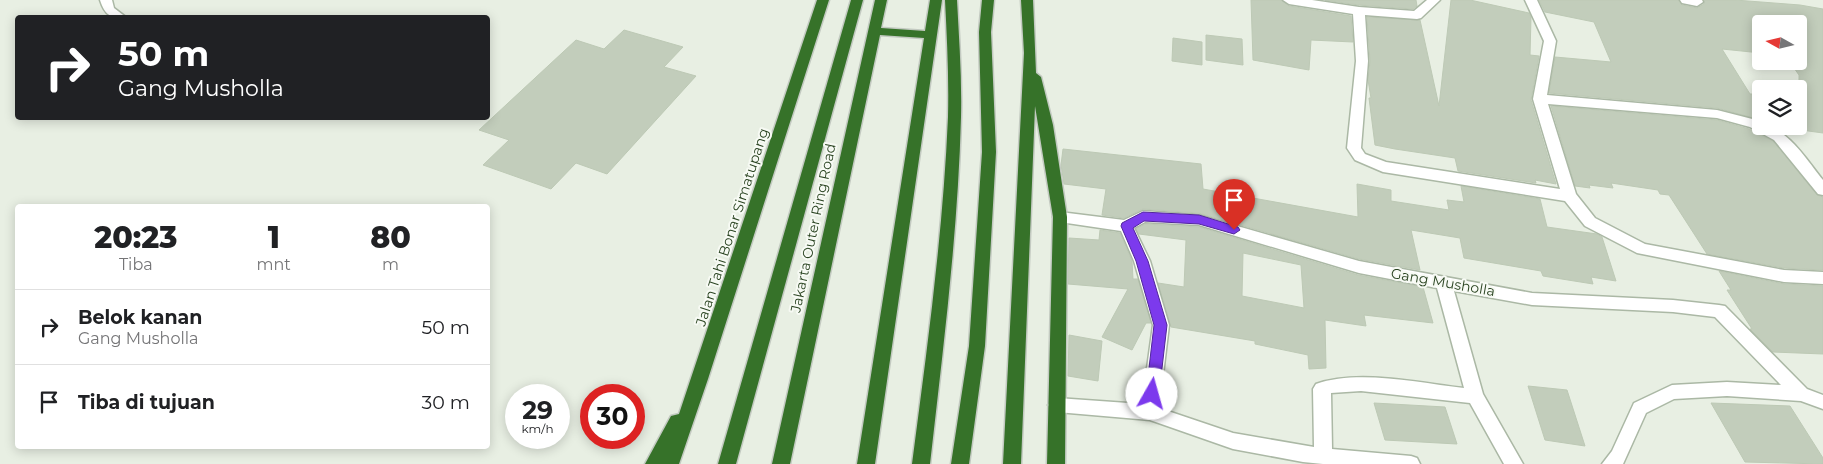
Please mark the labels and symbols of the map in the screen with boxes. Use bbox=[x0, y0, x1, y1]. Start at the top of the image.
north arrow bbox=[1752, 15, 1808, 70]
street label: Jalan Tahi Bonar Simatupang bbox=[691, 126, 773, 329]
street label: Jakarta Outer Ring Road bbox=[786, 142, 840, 315]
pin bbox=[1213, 179, 1255, 230]
street label: Gang Musholla bbox=[1390, 264, 1496, 300]
position arrow bbox=[1125, 367, 1177, 419]
speed limit sign: 30 bbox=[580, 384, 645, 449]

